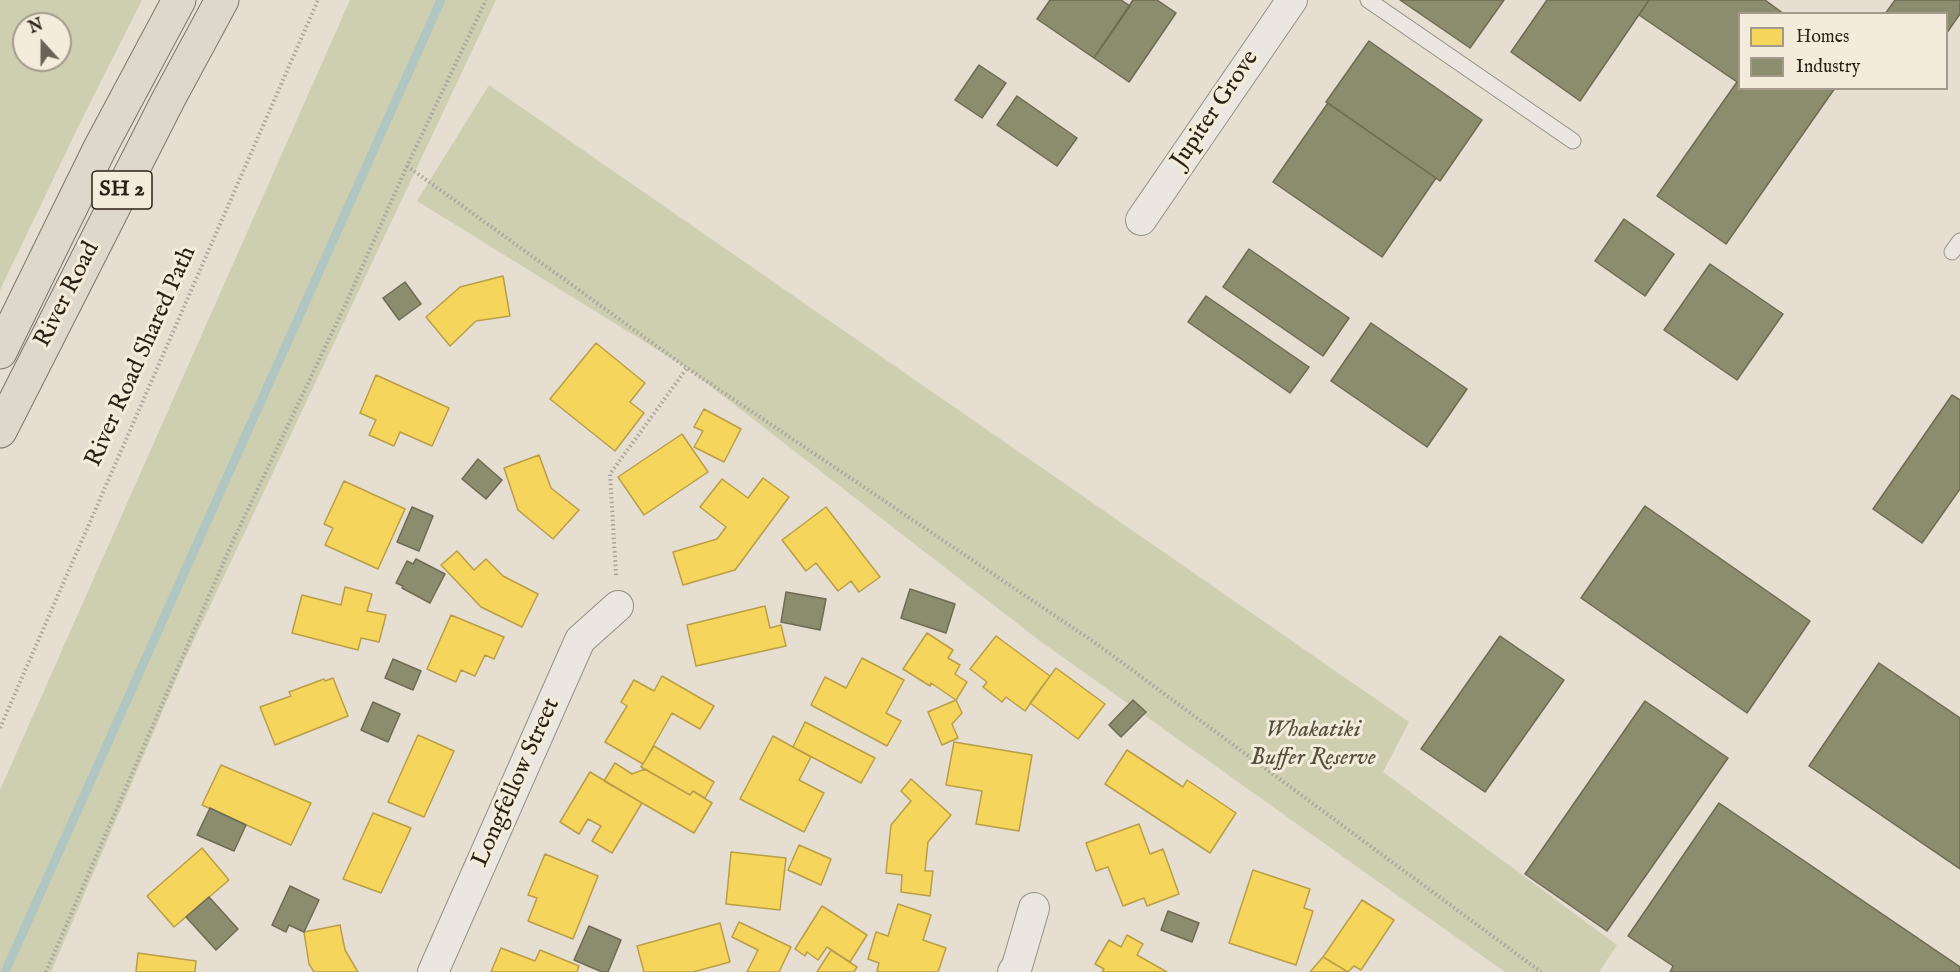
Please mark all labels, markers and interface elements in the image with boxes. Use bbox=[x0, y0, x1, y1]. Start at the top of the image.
north arrow bbox=[12, 12, 72, 72]
legend bbox=[1738, 12, 1948, 90]
text: N bbox=[26, 15, 46, 39]
text: Homes bbox=[1796, 26, 1849, 49]
street label: Jupiter Grove bbox=[1166, 45, 1266, 175]
text: Industry bbox=[1796, 56, 1860, 79]
road number: SH 2 bbox=[92, 171, 152, 209]
street label: River Road bbox=[29, 238, 107, 352]
street label: River Road Shared Path bbox=[80, 242, 204, 472]
street label: Longfellow Street bbox=[467, 694, 567, 872]
park label: Whakatiki Buffer Reserve bbox=[1250, 717, 1376, 773]

